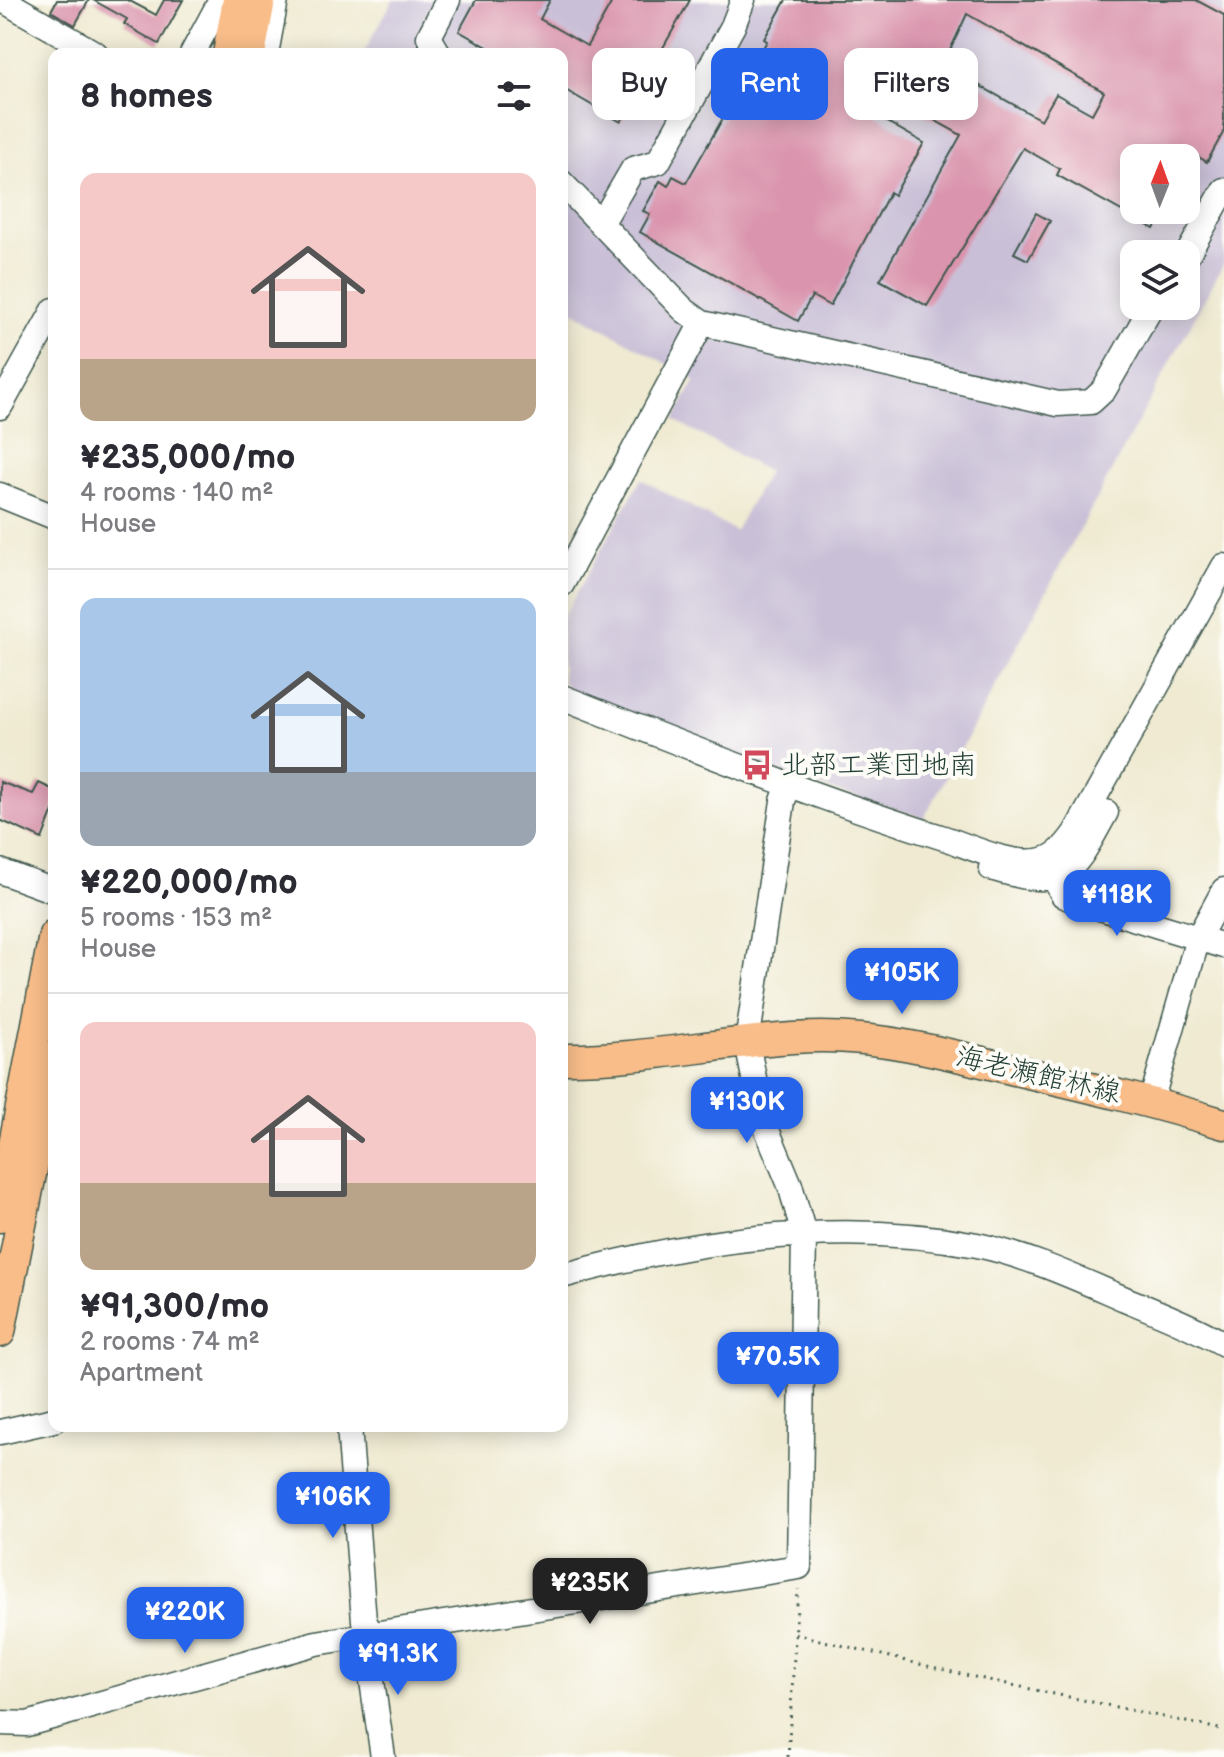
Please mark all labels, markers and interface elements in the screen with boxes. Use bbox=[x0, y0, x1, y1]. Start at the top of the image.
chip: Buy bbox=[592, 48, 695, 120]
chip: Rent bbox=[711, 48, 828, 120]
chip: Filters bbox=[844, 48, 978, 120]
icon: filters bbox=[492, 74, 536, 118]
text: 8 homes bbox=[80, 76, 213, 117]
north arrow bbox=[1120, 144, 1200, 224]
map controls bbox=[1120, 144, 1200, 320]
icon: home bbox=[236, 225, 380, 369]
button: layers bbox=[1120, 240, 1200, 320]
text: ¥235,000/mo bbox=[80, 437, 295, 478]
text: 4 rooms · 140 m² bbox=[80, 478, 274, 509]
text: House bbox=[80, 509, 156, 540]
icon: home bbox=[236, 650, 380, 794]
bus stop icon: 北部工業団地南 bbox=[740, 748, 774, 782]
place label: 北部工業団地南 bbox=[781, 749, 977, 782]
text: ¥220,000/mo bbox=[80, 862, 298, 903]
pin: ¥118K bbox=[1061, 870, 1173, 938]
text: ¥118K bbox=[1081, 880, 1153, 911]
text: 5 rooms · 153 m² bbox=[80, 903, 272, 934]
text: House bbox=[80, 934, 156, 965]
pin: ¥105K bbox=[846, 948, 958, 1016]
text: ¥105K bbox=[864, 958, 940, 989]
street label: 海老瀬館林線 bbox=[952, 1040, 1124, 1110]
icon: home bbox=[236, 1074, 380, 1218]
pin: ¥130K bbox=[691, 1077, 803, 1145]
text: ¥130K bbox=[709, 1087, 785, 1118]
text: ¥91,300/mo bbox=[80, 1286, 269, 1327]
text: 2 rooms · 74 m² bbox=[80, 1327, 260, 1358]
pin: ¥70.5K bbox=[713, 1332, 843, 1400]
text: ¥70.5K bbox=[736, 1342, 820, 1373]
text: Apartment bbox=[80, 1358, 203, 1389]
pin: ¥106K bbox=[277, 1472, 389, 1540]
text: ¥106K bbox=[295, 1482, 371, 1513]
pin: ¥235K bbox=[534, 1558, 646, 1626]
text: ¥235K bbox=[551, 1568, 629, 1599]
pin: ¥220K bbox=[129, 1587, 241, 1655]
text: ¥220K bbox=[145, 1597, 225, 1628]
pin: ¥91.3K bbox=[333, 1629, 463, 1697]
text: ¥91.3K bbox=[358, 1639, 438, 1670]

